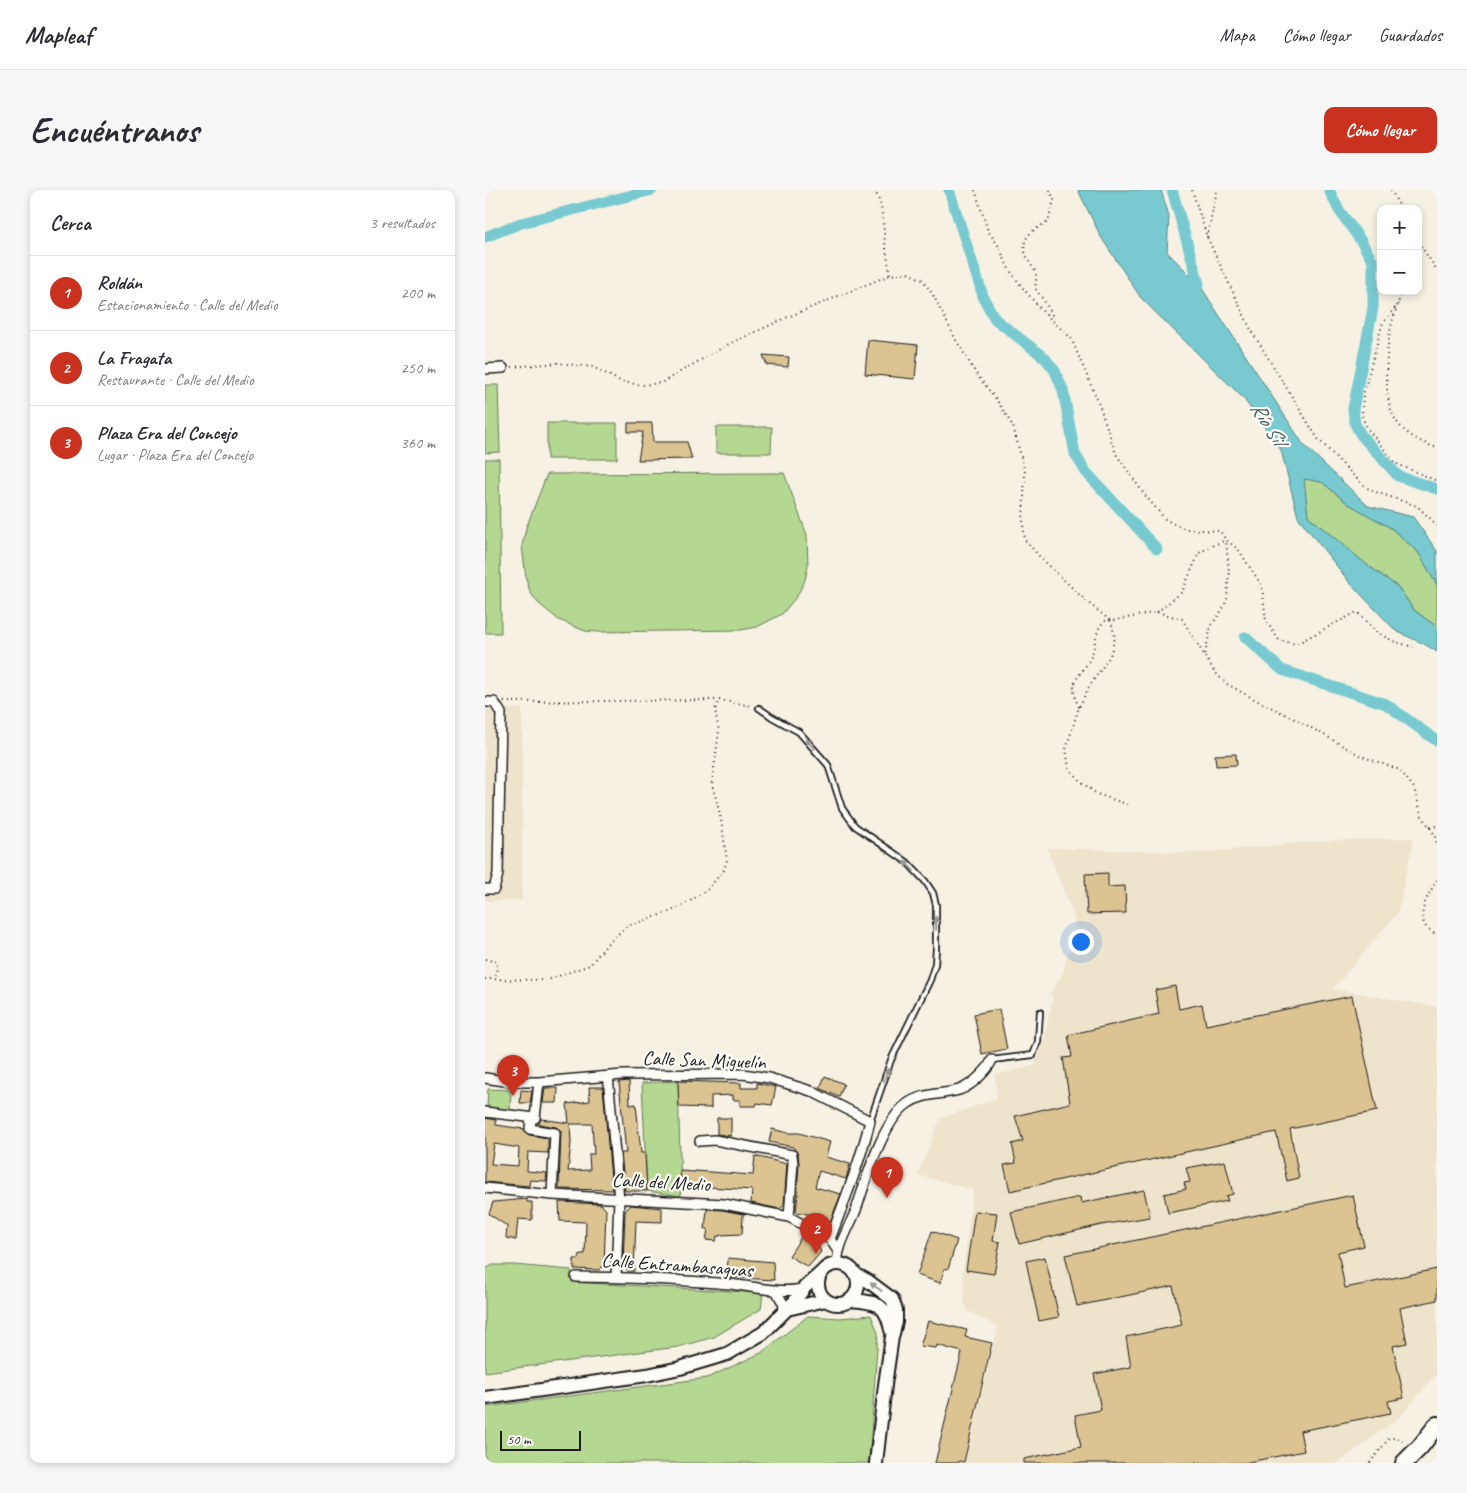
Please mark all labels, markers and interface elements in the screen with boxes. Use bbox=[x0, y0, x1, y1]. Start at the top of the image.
text: Mapleaf bbox=[25, 20, 92, 50]
text: Mapa bbox=[1220, 24, 1255, 46]
text: Cómo llegar bbox=[1283, 24, 1351, 46]
text: Guardados bbox=[1379, 24, 1442, 46]
button: Cómo llegar bbox=[1324, 107, 1437, 153]
text: Encuéntranos bbox=[30, 108, 199, 153]
map controls bbox=[1377, 205, 1422, 295]
button: + bbox=[1377, 205, 1422, 250]
text: Cerca bbox=[50, 210, 91, 236]
text: 3 resultados bbox=[370, 213, 435, 233]
button: − bbox=[1377, 250, 1422, 295]
text: Roldán bbox=[97, 271, 142, 295]
text: 1 bbox=[62, 283, 70, 303]
text: 200 m bbox=[401, 283, 435, 303]
text: Estacionamiento · Calle del Medio bbox=[97, 295, 278, 315]
text: La Fragata bbox=[97, 346, 171, 370]
text: 2 bbox=[62, 358, 70, 378]
text: 250 m bbox=[401, 358, 435, 378]
text: Restaurante · Calle del Medio bbox=[97, 370, 254, 390]
water label: Río Sil bbox=[1245, 397, 1295, 455]
text: Plaza Era del Concejo bbox=[97, 421, 237, 445]
text: 3 bbox=[62, 433, 70, 453]
text: 360 m bbox=[401, 433, 435, 453]
text: Lugar · Plaza Era del Concejo bbox=[97, 445, 253, 465]
one-way arrow bbox=[804, 739, 816, 751]
one-way arrow bbox=[904, 860, 916, 872]
one-way arrow bbox=[932, 915, 940, 931]
your location bbox=[1068, 929, 1094, 955]
street label: Calle San Miguelín bbox=[642, 1045, 767, 1075]
pin: 3 bbox=[497, 1055, 529, 1096]
one-way arrow bbox=[882, 1067, 890, 1082]
pin: 1 bbox=[871, 1157, 903, 1198]
street label: Calle del Medio bbox=[611, 1167, 712, 1197]
pin: 2 bbox=[800, 1213, 832, 1254]
street label: Calle Entrambasaguas bbox=[601, 1247, 755, 1283]
one-way arrow bbox=[870, 1281, 883, 1292]
scale bar bbox=[500, 1428, 581, 1451]
text: 50 m bbox=[507, 1431, 531, 1448]

